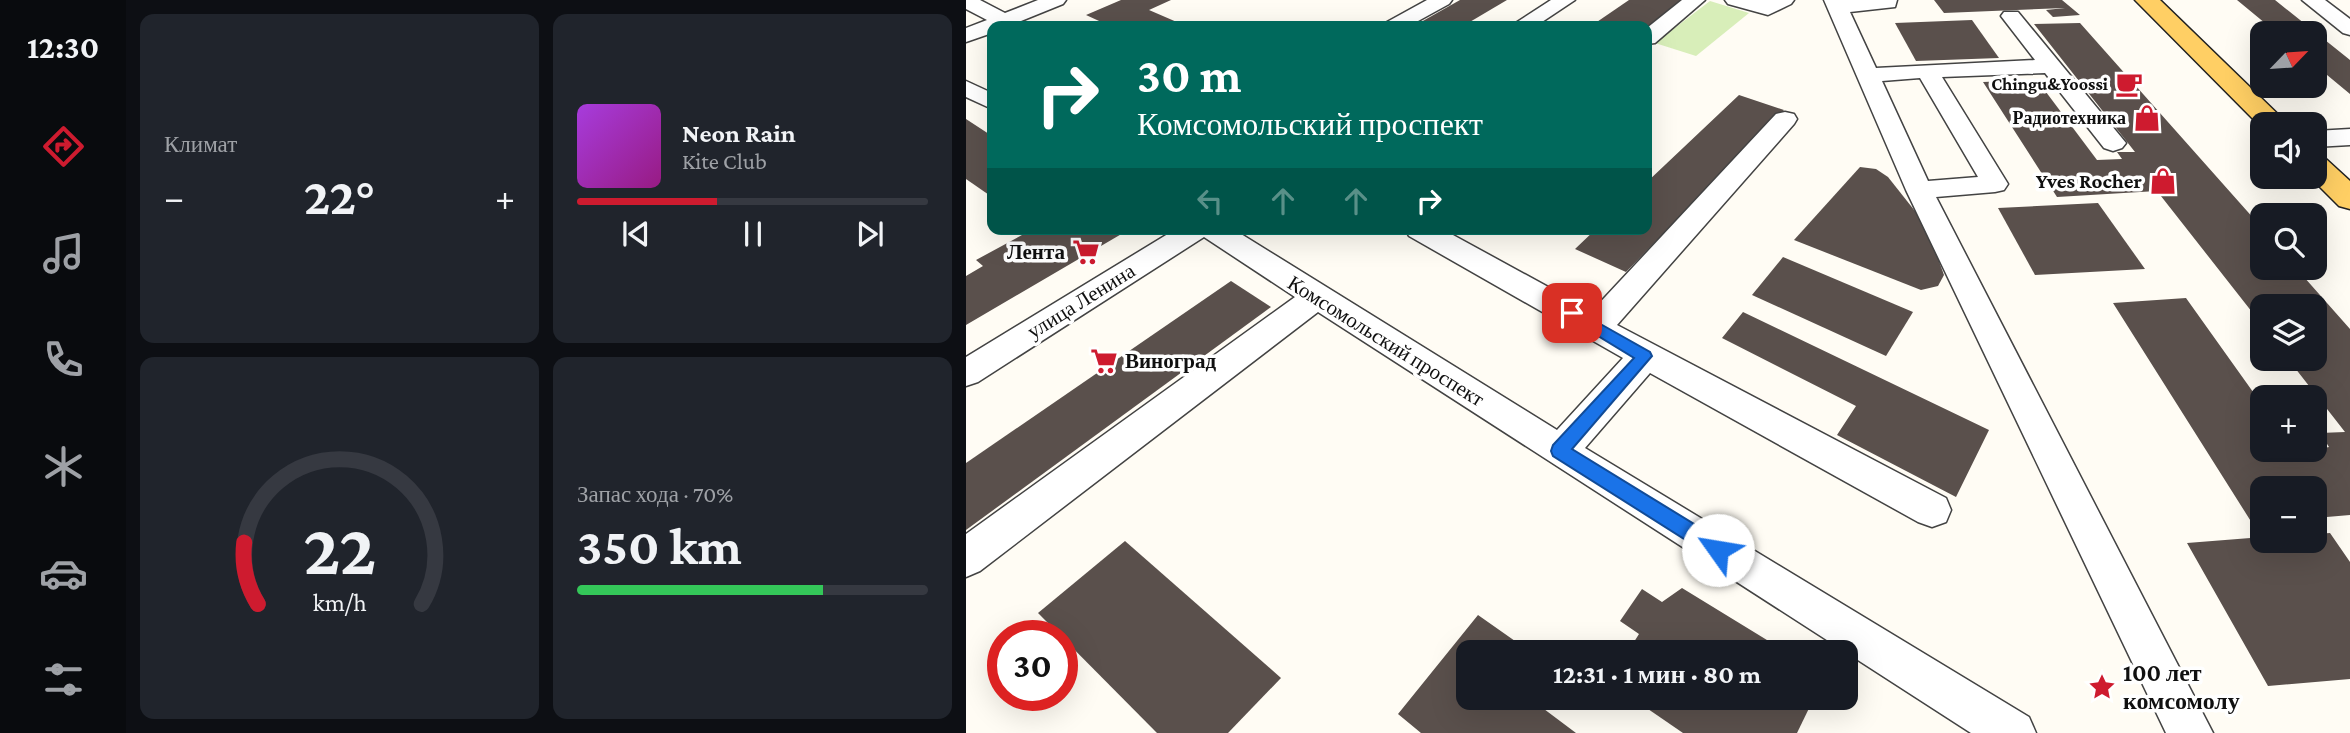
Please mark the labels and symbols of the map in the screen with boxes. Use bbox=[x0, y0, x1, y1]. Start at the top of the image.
north arrow bbox=[2250, 21, 2328, 98]
cafe icon: Chingu&Yoossi bbox=[2114, 69, 2144, 99]
place label: Chingu&Yoossi bbox=[1991, 74, 2109, 94]
shop icon: Радиотехника bbox=[2132, 103, 2162, 133]
place label: Радиотехника bbox=[2012, 108, 2126, 128]
shop icon: Yves Rocher bbox=[2148, 166, 2178, 196]
place label: Yves Rocher bbox=[2036, 169, 2143, 193]
supermarket icon: Лента bbox=[1071, 237, 1101, 267]
place label: Лента bbox=[1007, 240, 1065, 264]
street label: улица Ленина bbox=[1023, 258, 1140, 344]
street label: Комсомольский проспект bbox=[1283, 271, 1489, 411]
pin bbox=[1542, 283, 1602, 343]
supermarket icon: Виноград bbox=[1089, 346, 1119, 376]
place label: Виноград bbox=[1125, 349, 1216, 373]
position arrow bbox=[1681, 513, 1755, 587]
speed limit sign: 30 bbox=[987, 620, 1078, 711]
place label: 100 лет комсомолу bbox=[2123, 659, 2240, 714]
place icon: 100 лет комсомолу bbox=[2087, 672, 2117, 702]

